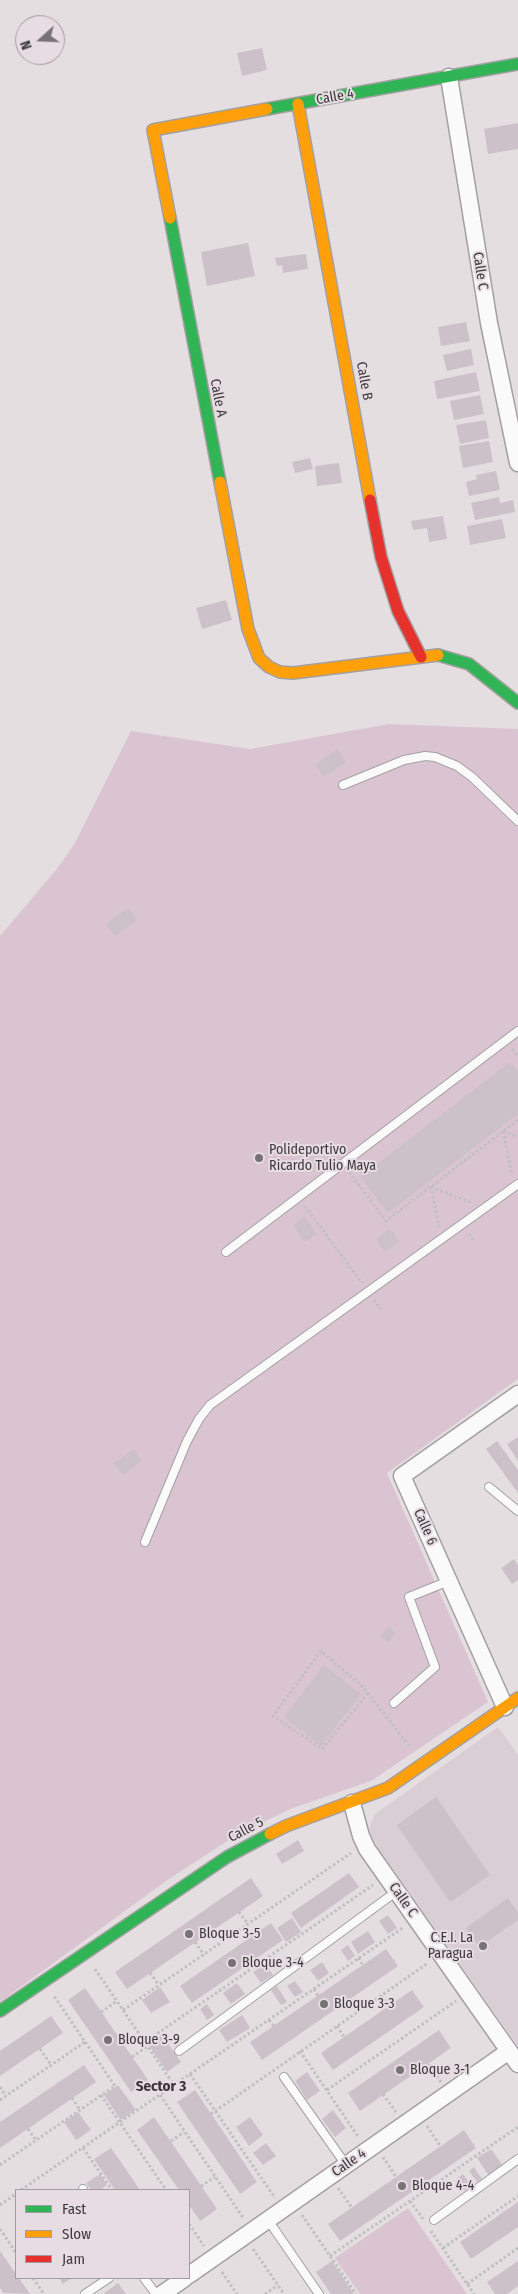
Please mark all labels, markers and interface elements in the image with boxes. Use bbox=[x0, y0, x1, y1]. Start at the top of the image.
north arrow bbox=[15, 15, 65, 65]
text: N bbox=[17, 38, 36, 52]
street label: Calle 4 bbox=[315, 85, 355, 109]
street label: Calle C bbox=[469, 251, 491, 291]
street label: Calle B bbox=[352, 360, 376, 402]
street label: Calle A bbox=[206, 377, 230, 419]
place label: Polideportivo Ricardo Tulio Maya bbox=[269, 1142, 376, 1174]
marker: Polideportivo Ricardo Tulio Maya bbox=[253, 1152, 265, 1164]
street label: Calle 6 bbox=[410, 1506, 440, 1548]
street label: Calle 5 bbox=[225, 1814, 267, 1846]
street label: Calle C bbox=[385, 1879, 421, 1921]
place label: Bloque 3-5 bbox=[199, 1926, 260, 1942]
marker: Bloque 3-5 bbox=[183, 1928, 195, 1940]
place label: C.E.I. La Paragua bbox=[428, 1930, 473, 1962]
marker: C.E.I. La Paragua bbox=[477, 1940, 489, 1952]
place label: Bloque 3-4 bbox=[242, 1955, 304, 1971]
marker: Bloque 3-4 bbox=[226, 1957, 238, 1969]
place label: Bloque 3-3 bbox=[334, 1996, 395, 2012]
marker: Bloque 3-3 bbox=[318, 1998, 330, 2010]
place label: Bloque 3-9 bbox=[118, 2032, 180, 2048]
marker: Bloque 3-9 bbox=[102, 2034, 114, 2046]
place label: Bloque 3-1 bbox=[410, 2062, 470, 2078]
marker: Bloque 3-1 bbox=[394, 2064, 406, 2076]
district label: Sector 3 bbox=[136, 2078, 186, 2096]
street label: Calle 4 bbox=[329, 2145, 369, 2181]
place label: Bloque 4-4 bbox=[412, 2178, 474, 2194]
marker: Bloque 4-4 bbox=[396, 2180, 408, 2192]
legend bbox=[15, 2189, 190, 2279]
text: Fast bbox=[62, 2200, 86, 2218]
text: Slow bbox=[62, 2225, 91, 2243]
text: Jam bbox=[62, 2250, 85, 2268]

